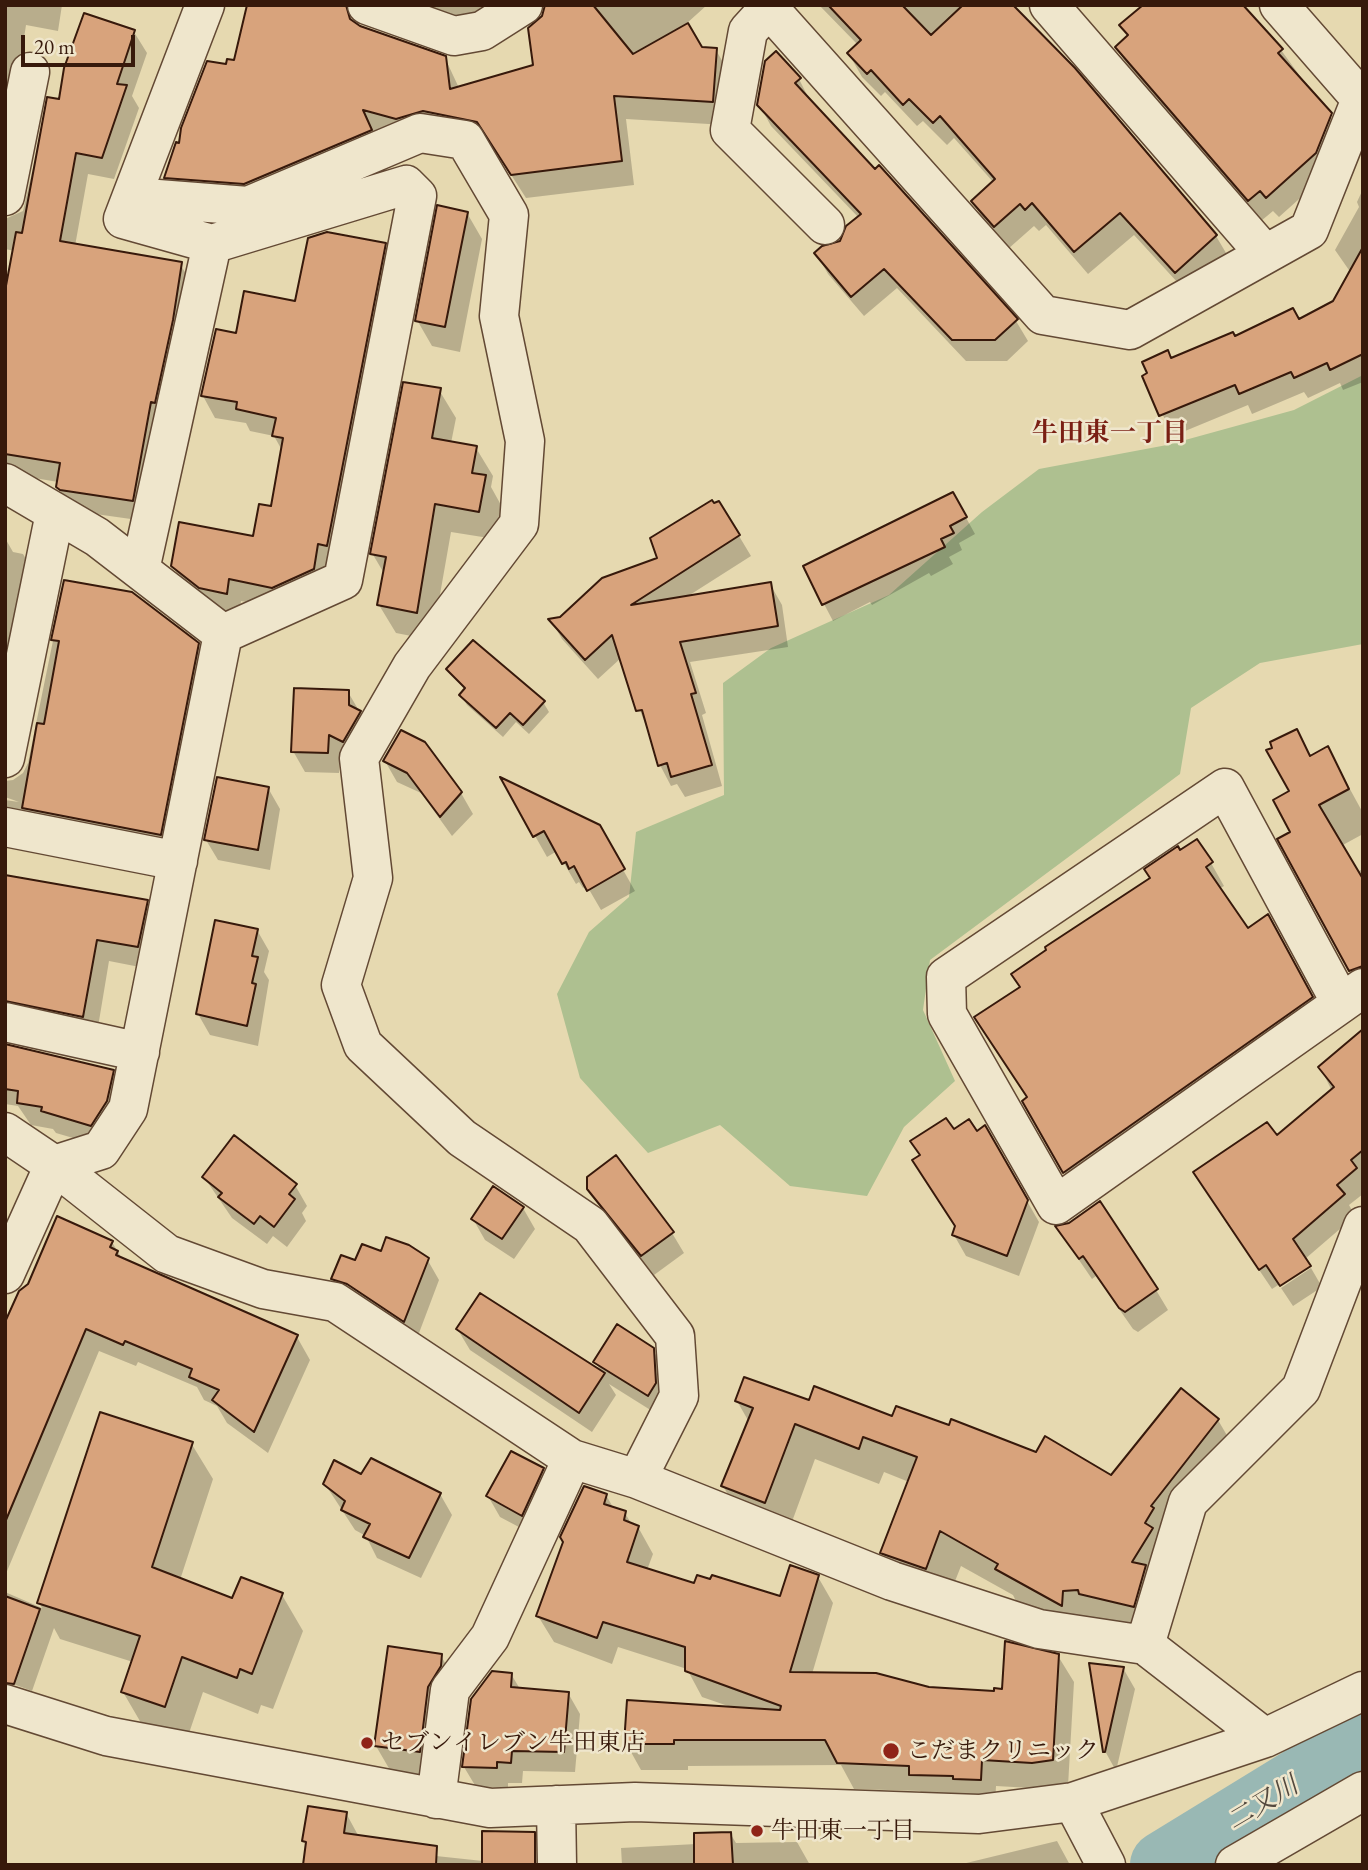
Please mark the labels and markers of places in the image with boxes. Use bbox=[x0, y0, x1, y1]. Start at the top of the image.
place label: セブンイレブン牛田東店 bbox=[381, 1729, 645, 1757]
marker: セブンイレブン牛田東店 bbox=[359, 1735, 375, 1751]
place label: こだまクリニック bbox=[907, 1737, 1099, 1765]
marker: こだまクリニック bbox=[881, 1741, 901, 1761]
place label: 牛田東一丁目 bbox=[771, 1817, 915, 1845]
marker: 牛田東一丁目 bbox=[749, 1823, 765, 1839]

